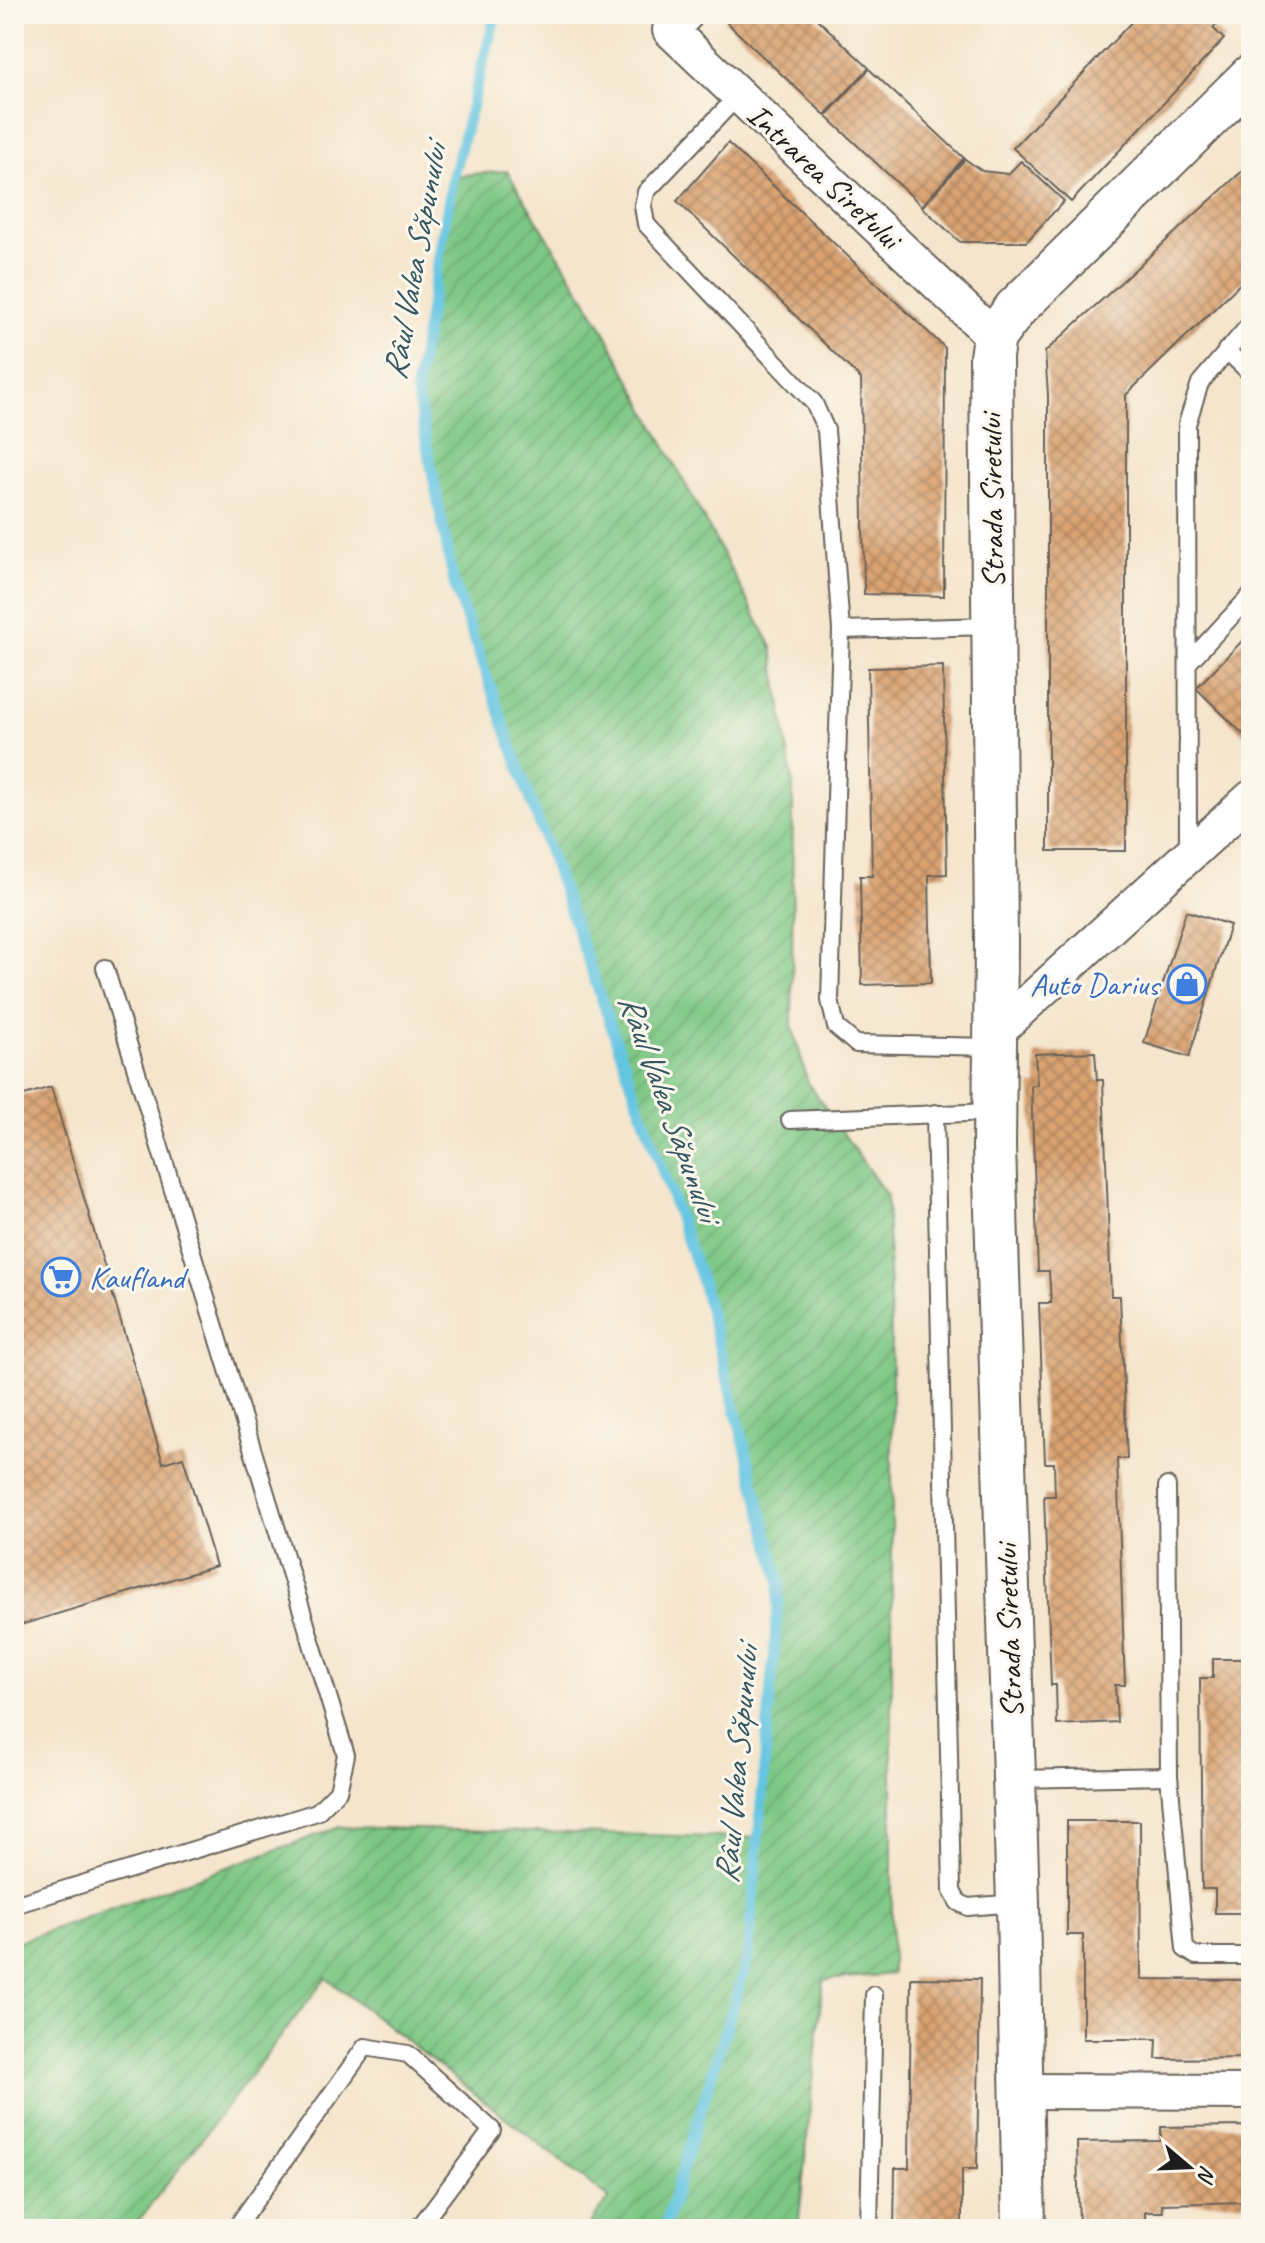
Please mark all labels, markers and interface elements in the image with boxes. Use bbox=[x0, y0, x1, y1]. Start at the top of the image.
street label: Intrarea Siretului bbox=[739, 94, 912, 260]
water label: Râul Valea Săpunului bbox=[372, 133, 457, 383]
street label: Strada Siretului bbox=[970, 409, 1014, 589]
shop icon: Auto Darius bbox=[1166, 963, 1208, 1005]
place label: Auto Darius bbox=[1030, 964, 1162, 1005]
water label: Râul Valea Săpunului bbox=[609, 988, 734, 1234]
supermarket icon: Kaufland bbox=[40, 1256, 82, 1298]
place label: Kaufland bbox=[89, 1257, 190, 1298]
street label: Strada Siretului bbox=[985, 1539, 1033, 1719]
water label: Râul Valea Săpunului bbox=[704, 1636, 769, 1885]
north arrow bbox=[1149, 2127, 1229, 2207]
text: N bbox=[1190, 2162, 1222, 2187]

